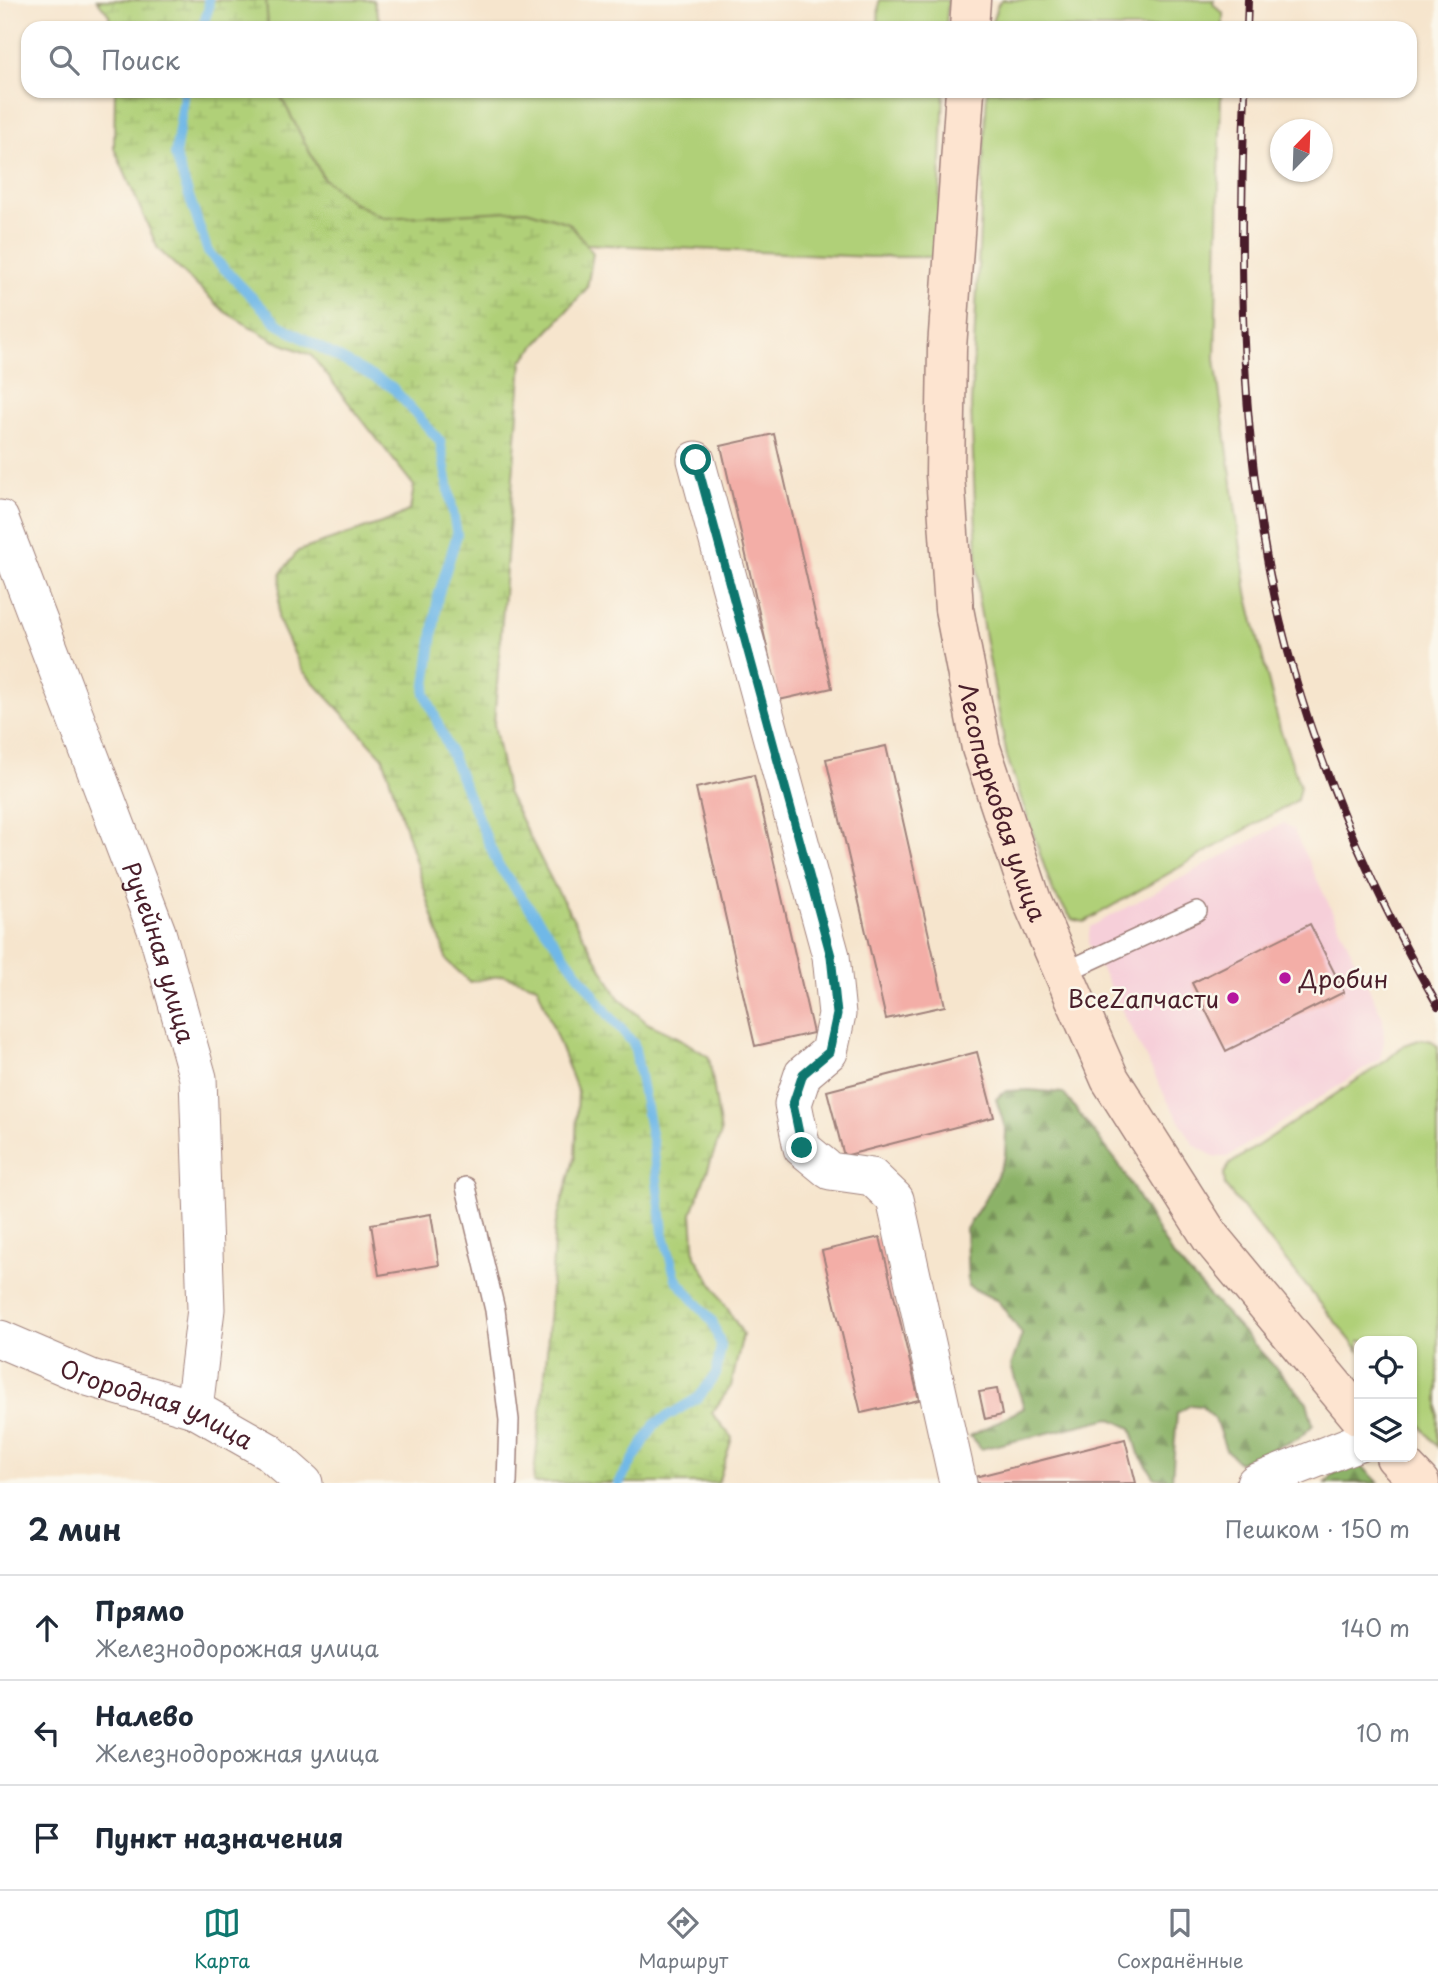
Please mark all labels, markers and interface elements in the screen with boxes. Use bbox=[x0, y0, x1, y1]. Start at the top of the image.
search box bbox=[21, 21, 1417, 98]
text: Поиск bbox=[101, 40, 180, 79]
icon: search bbox=[45, 41, 83, 79]
north arrow bbox=[1270, 119, 1333, 182]
route start bbox=[680, 444, 711, 475]
street label: Лесопарковая улица bbox=[951, 679, 1057, 927]
street label: Ручейная улица bbox=[114, 856, 205, 1047]
place label: Дробин bbox=[1298, 960, 1388, 996]
marker: Дробин bbox=[1277, 970, 1293, 986]
place label: ВсеZапчасти bbox=[1068, 980, 1219, 1016]
marker: ВсеZапчасти bbox=[1225, 990, 1241, 1006]
route end bbox=[786, 1132, 817, 1163]
map controls bbox=[1354, 1336, 1417, 1462]
button: locate bbox=[1354, 1336, 1417, 1399]
street label: Огородная улица bbox=[55, 1349, 261, 1457]
button: layers bbox=[1354, 1399, 1417, 1462]
text: 2 мин bbox=[28, 1506, 122, 1551]
text: Пешком · 150 m bbox=[1225, 1511, 1410, 1546]
text: Прямо bbox=[95, 1591, 184, 1630]
icon: ahead bbox=[28, 1609, 66, 1647]
text: 140 m bbox=[1341, 1610, 1410, 1645]
text: Железнодорожная улица bbox=[95, 1630, 379, 1665]
text: Налево bbox=[95, 1696, 193, 1735]
icon: left bbox=[28, 1714, 66, 1752]
text: 10 m bbox=[1356, 1715, 1410, 1750]
text: Железнодорожная улица bbox=[95, 1735, 379, 1770]
text: Пункт назначения bbox=[95, 1818, 343, 1857]
icon: arrive bbox=[28, 1819, 66, 1857]
tab: Карта bbox=[194, 1904, 250, 1974]
tab: Маршрут bbox=[638, 1904, 728, 1974]
tab: Сохранённые bbox=[1117, 1904, 1244, 1974]

